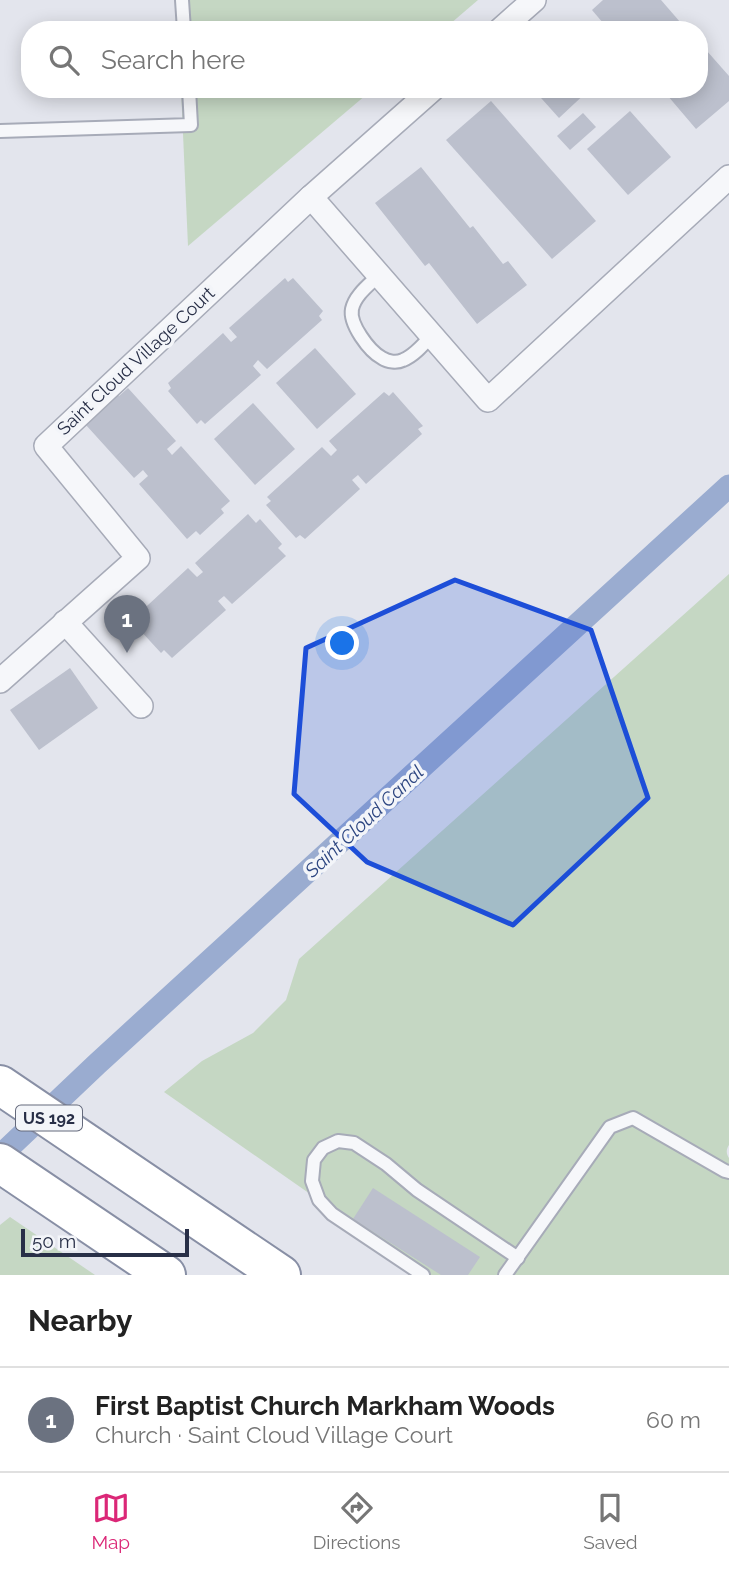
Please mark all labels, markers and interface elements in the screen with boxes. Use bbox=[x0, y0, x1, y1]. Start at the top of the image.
search box bbox=[21, 21, 708, 98]
icon: search bbox=[45, 41, 83, 79]
text: Search here bbox=[101, 45, 245, 75]
street label: Saint Cloud Village Court bbox=[53, 282, 219, 439]
pin: 1 bbox=[104, 595, 150, 653]
your location bbox=[325, 626, 359, 660]
water label: Saint Cloud Canal bbox=[300, 760, 428, 882]
road number: US 192 bbox=[16, 1106, 82, 1130]
scale bar bbox=[21, 1226, 189, 1258]
text: 50 m bbox=[32, 1230, 76, 1252]
text: Nearby bbox=[28, 1303, 132, 1338]
text: First Baptist Church Markham Woods bbox=[95, 1391, 555, 1421]
text: 1 bbox=[45, 1406, 57, 1433]
text: 60 m bbox=[646, 1406, 701, 1433]
text: Church · Saint Cloud Village Court bbox=[95, 1421, 453, 1448]
tab: Map bbox=[91, 1489, 130, 1553]
tab: Directions bbox=[313, 1489, 401, 1553]
tab: Saved bbox=[583, 1489, 638, 1553]

